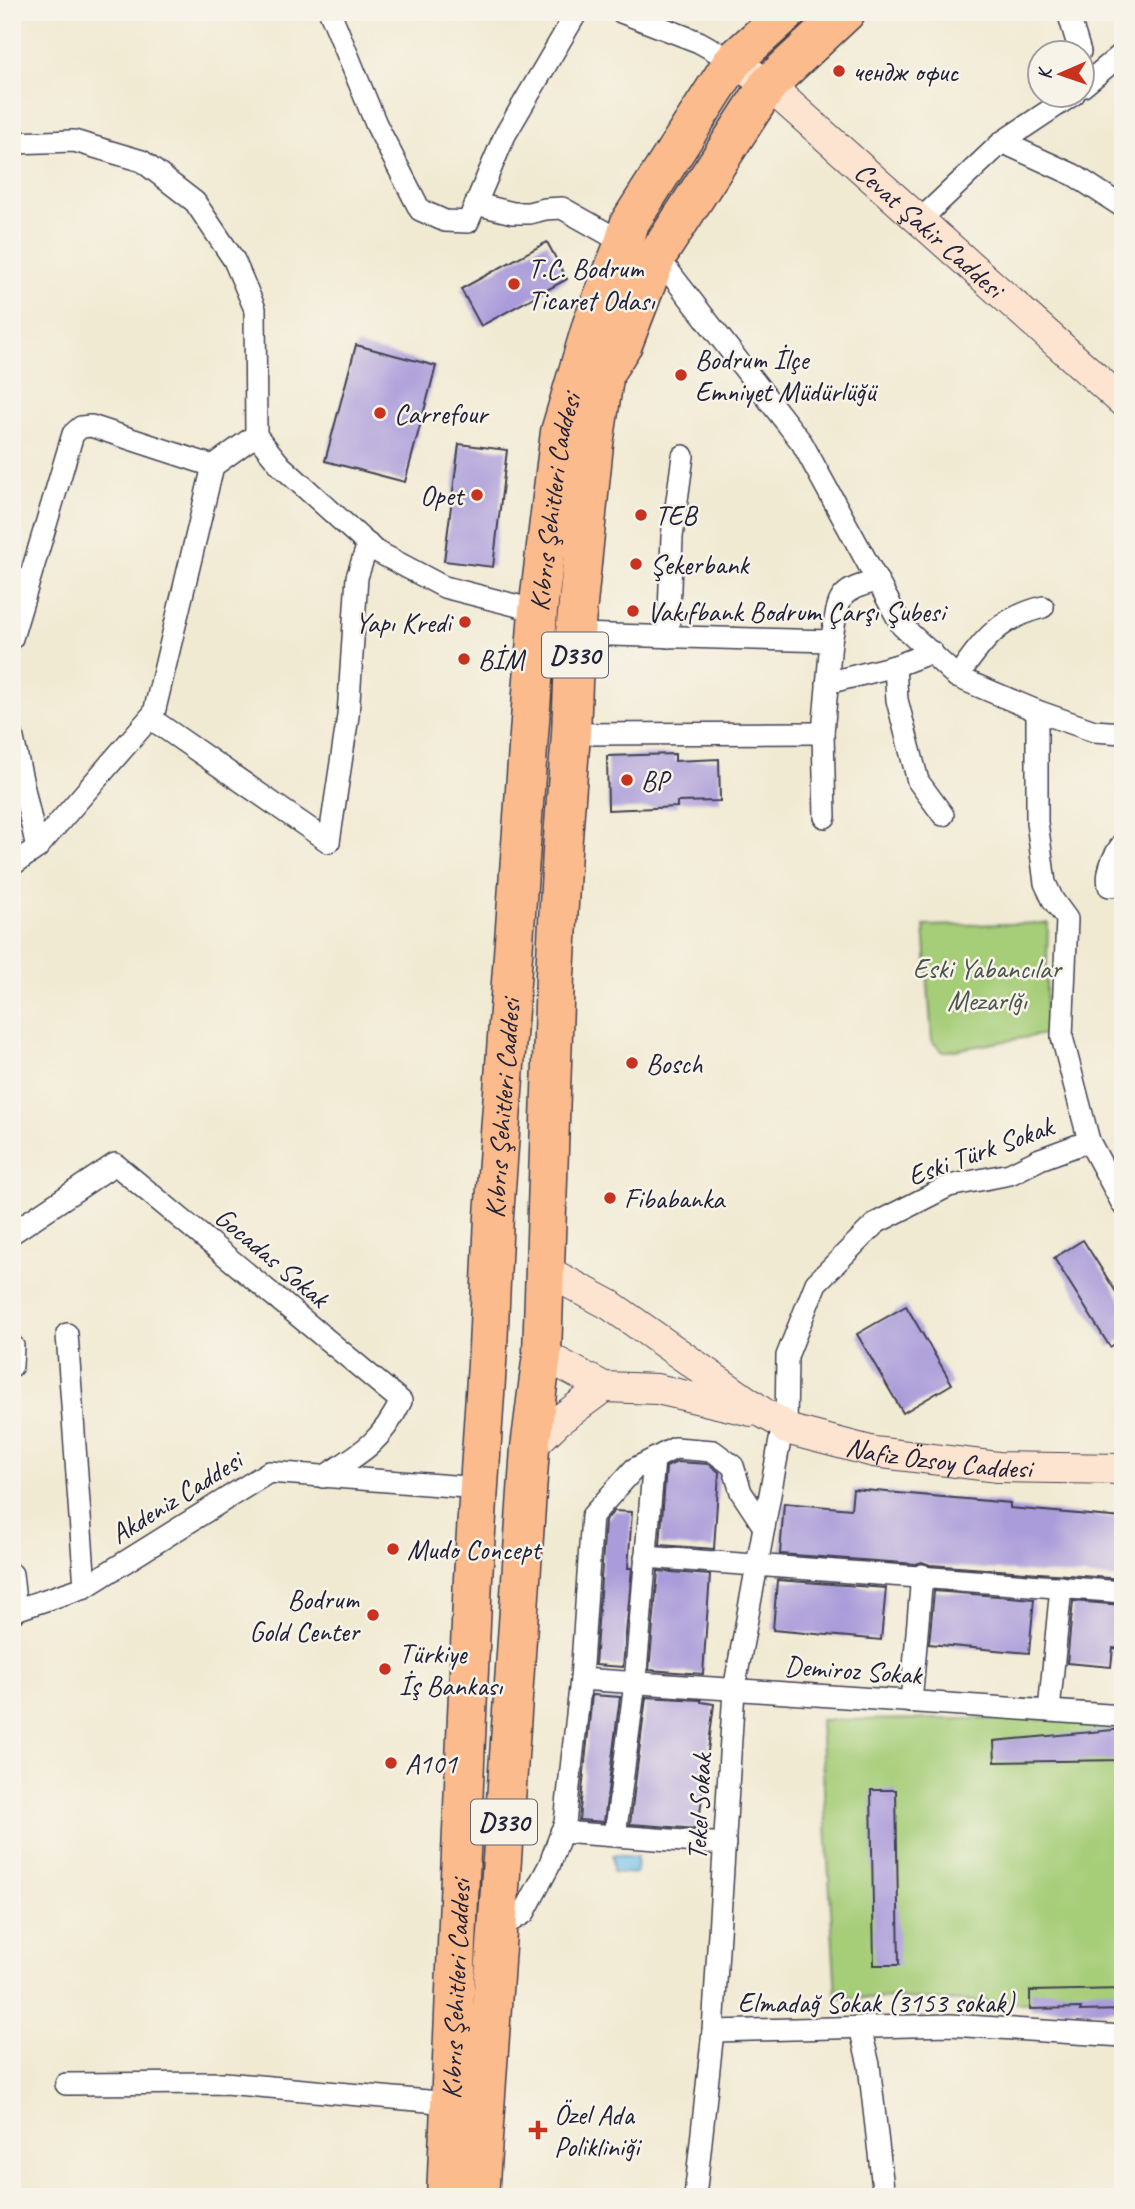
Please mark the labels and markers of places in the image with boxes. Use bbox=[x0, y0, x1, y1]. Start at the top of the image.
place label: чендж офис bbox=[853, 54, 960, 89]
marker: чендж офис bbox=[831, 63, 847, 79]
place label: T.C. Bodrum Ticaret Odası bbox=[528, 251, 656, 318]
marker: T.C. Bodrum Ticaret Odası bbox=[506, 276, 522, 292]
place label: Bodrum İlçe Emniyet Müdürlüğü bbox=[695, 342, 879, 409]
marker: Bodrum İlçe Emniyet Müdürlüğü bbox=[673, 367, 689, 383]
place label: Carrefour bbox=[394, 396, 490, 431]
marker: Carrefour bbox=[372, 405, 388, 421]
place label: Opet bbox=[420, 478, 466, 513]
marker: Opet bbox=[469, 487, 485, 503]
place label: TEB bbox=[655, 498, 699, 533]
marker: TEB bbox=[633, 507, 649, 523]
place label: Şekerbank bbox=[650, 547, 750, 582]
marker: Şekerbank bbox=[628, 556, 644, 572]
place label: Vakıfbank Bodrum Çarşı Şubesi bbox=[647, 594, 948, 630]
marker: Vakıfbank Bodrum Çarşı Şubesi bbox=[625, 603, 641, 619]
place label: Yapı Kredi bbox=[355, 605, 455, 640]
marker: Yapı Kredi bbox=[457, 614, 473, 630]
place label: BİM bbox=[478, 642, 527, 677]
marker: BİM bbox=[456, 651, 472, 667]
place label: BP bbox=[641, 763, 672, 798]
marker: BP bbox=[619, 772, 635, 788]
place label: Bosch bbox=[646, 1046, 703, 1081]
marker: Bosch bbox=[624, 1055, 640, 1071]
place label: Fibabanka bbox=[624, 1181, 726, 1216]
marker: Fibabanka bbox=[602, 1190, 618, 1206]
place label: Mudo Concept bbox=[407, 1532, 543, 1567]
marker: Mudo Concept bbox=[385, 1541, 401, 1557]
place label: Bodrum Gold Center bbox=[249, 1582, 361, 1649]
marker: Bodrum Gold Center bbox=[365, 1607, 381, 1623]
place label: Türkiye İş Bankası bbox=[399, 1636, 504, 1703]
marker: Türkiye İş Bankası bbox=[377, 1661, 393, 1677]
place label: A101 bbox=[405, 1746, 458, 1781]
marker: A101 bbox=[383, 1755, 399, 1771]
place label: Özel Ada Polikliniği bbox=[554, 2097, 643, 2164]
marker: Özel Ada Polikliniği bbox=[528, 2120, 548, 2140]

